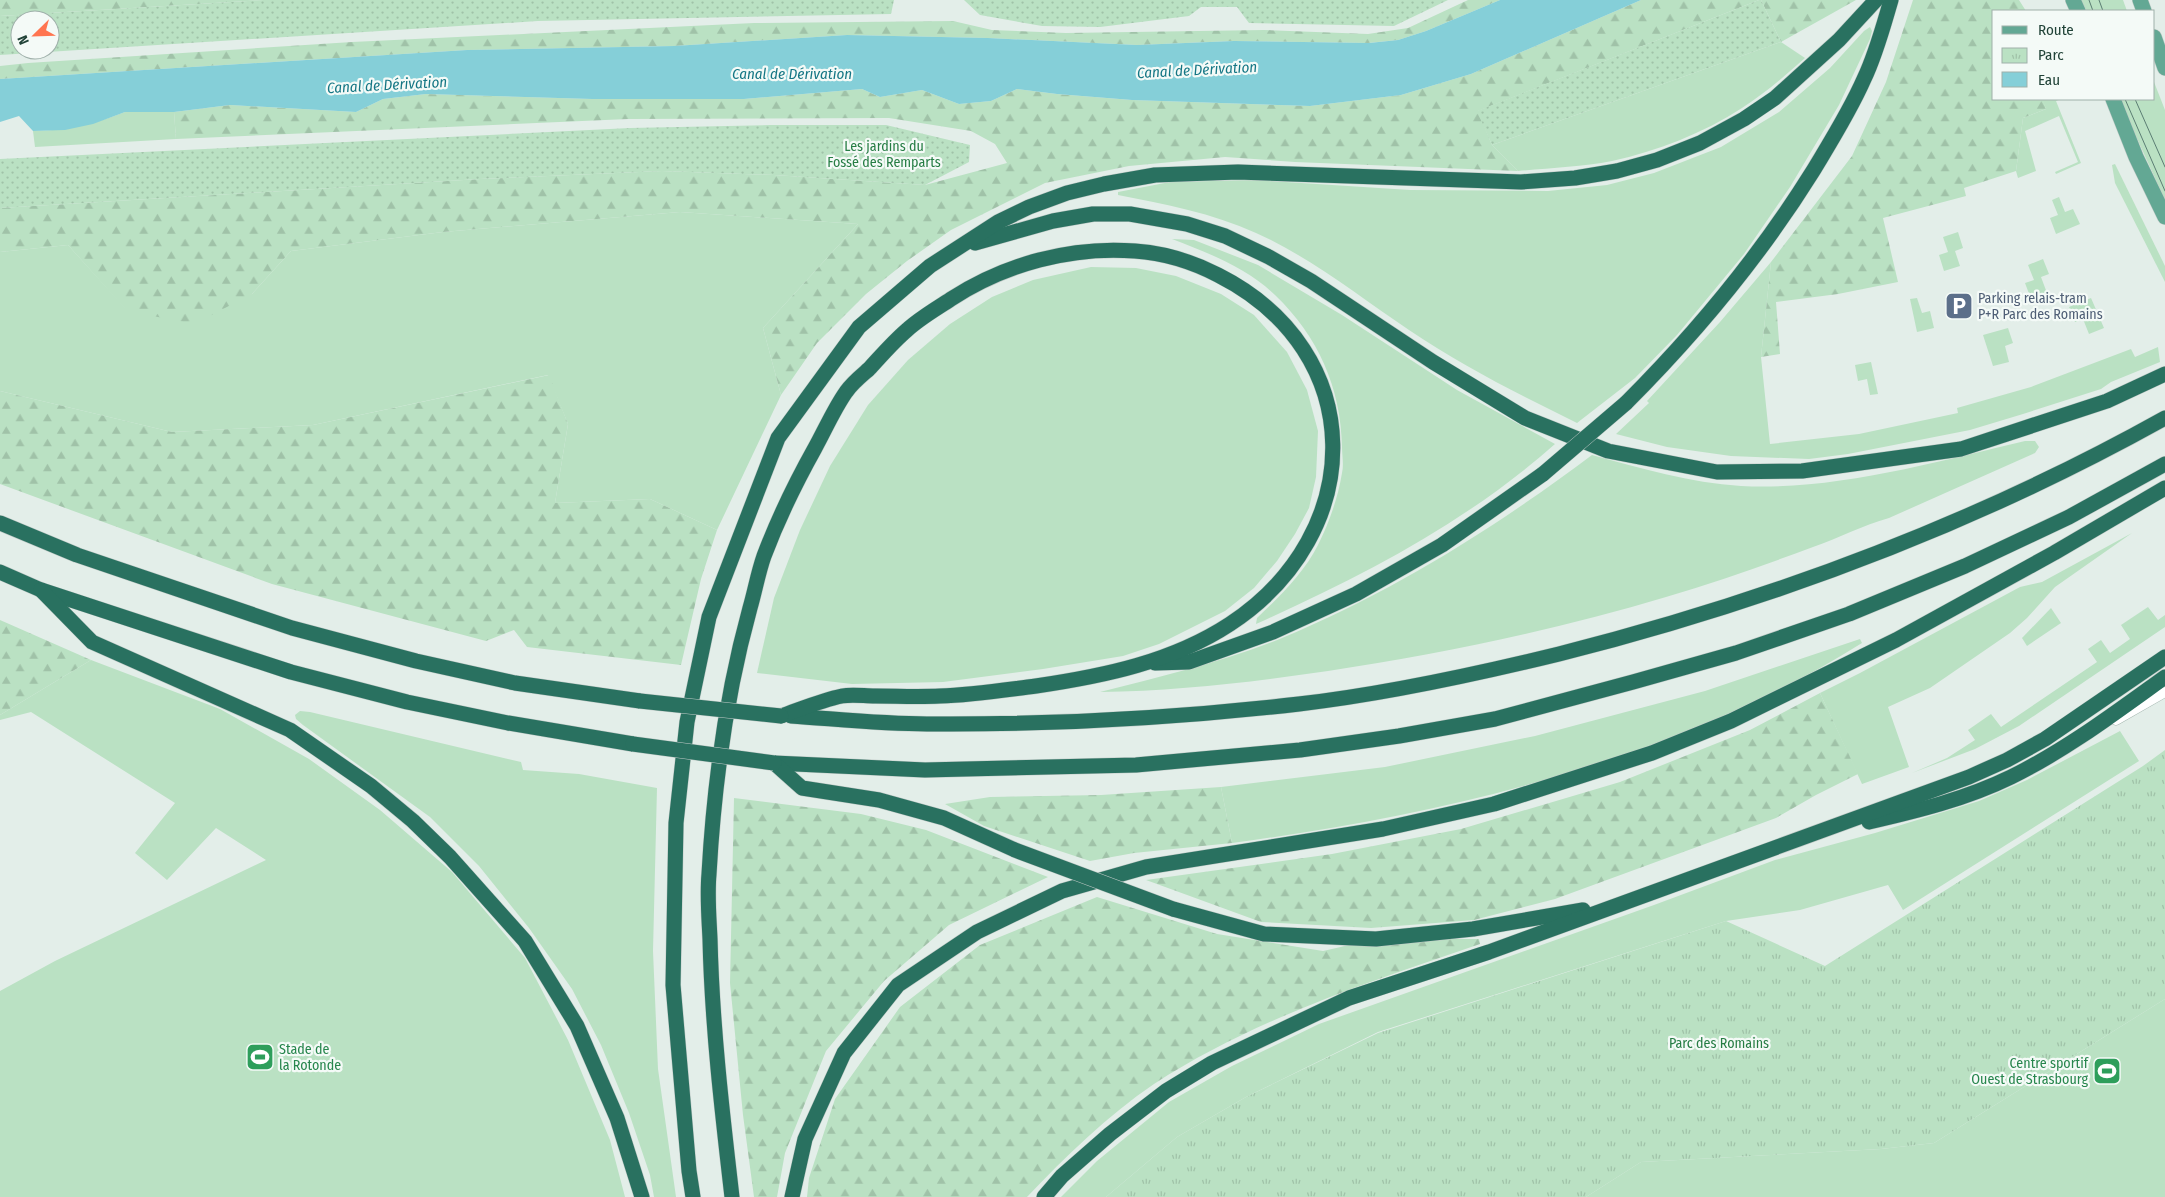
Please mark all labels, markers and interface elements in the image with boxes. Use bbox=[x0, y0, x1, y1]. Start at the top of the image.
north arrow bbox=[10, 10, 60, 60]
legend bbox=[1992, 10, 2155, 100]
text: Route bbox=[2038, 21, 2074, 39]
text: N bbox=[14, 33, 33, 47]
text: Parc bbox=[2038, 46, 2064, 64]
water label: Canal de Dérivation bbox=[1136, 58, 1258, 82]
water label: Canal de Dérivation bbox=[732, 65, 852, 83]
text: Eau bbox=[2038, 71, 2060, 89]
water label: Canal de Dérivation bbox=[326, 73, 448, 97]
park label: Les jardins du Fossé des Remparts bbox=[827, 138, 941, 171]
place label: Parking relais-tram P+R Parc des Romains bbox=[1978, 290, 2103, 323]
parking icon: Parking relais-tram P+R Parc des Romains bbox=[1944, 291, 1974, 321]
park label: Parc des Romains bbox=[1669, 1035, 1769, 1052]
place label: Stade de la Rotonde bbox=[279, 1041, 341, 1074]
sports icon: Stade de la Rotonde bbox=[245, 1042, 275, 1072]
place label: Centre sportif Ouest de Strasbourg bbox=[1971, 1055, 2090, 1088]
sports icon: Centre sportif Ouest de Strasbourg bbox=[2092, 1056, 2122, 1086]

